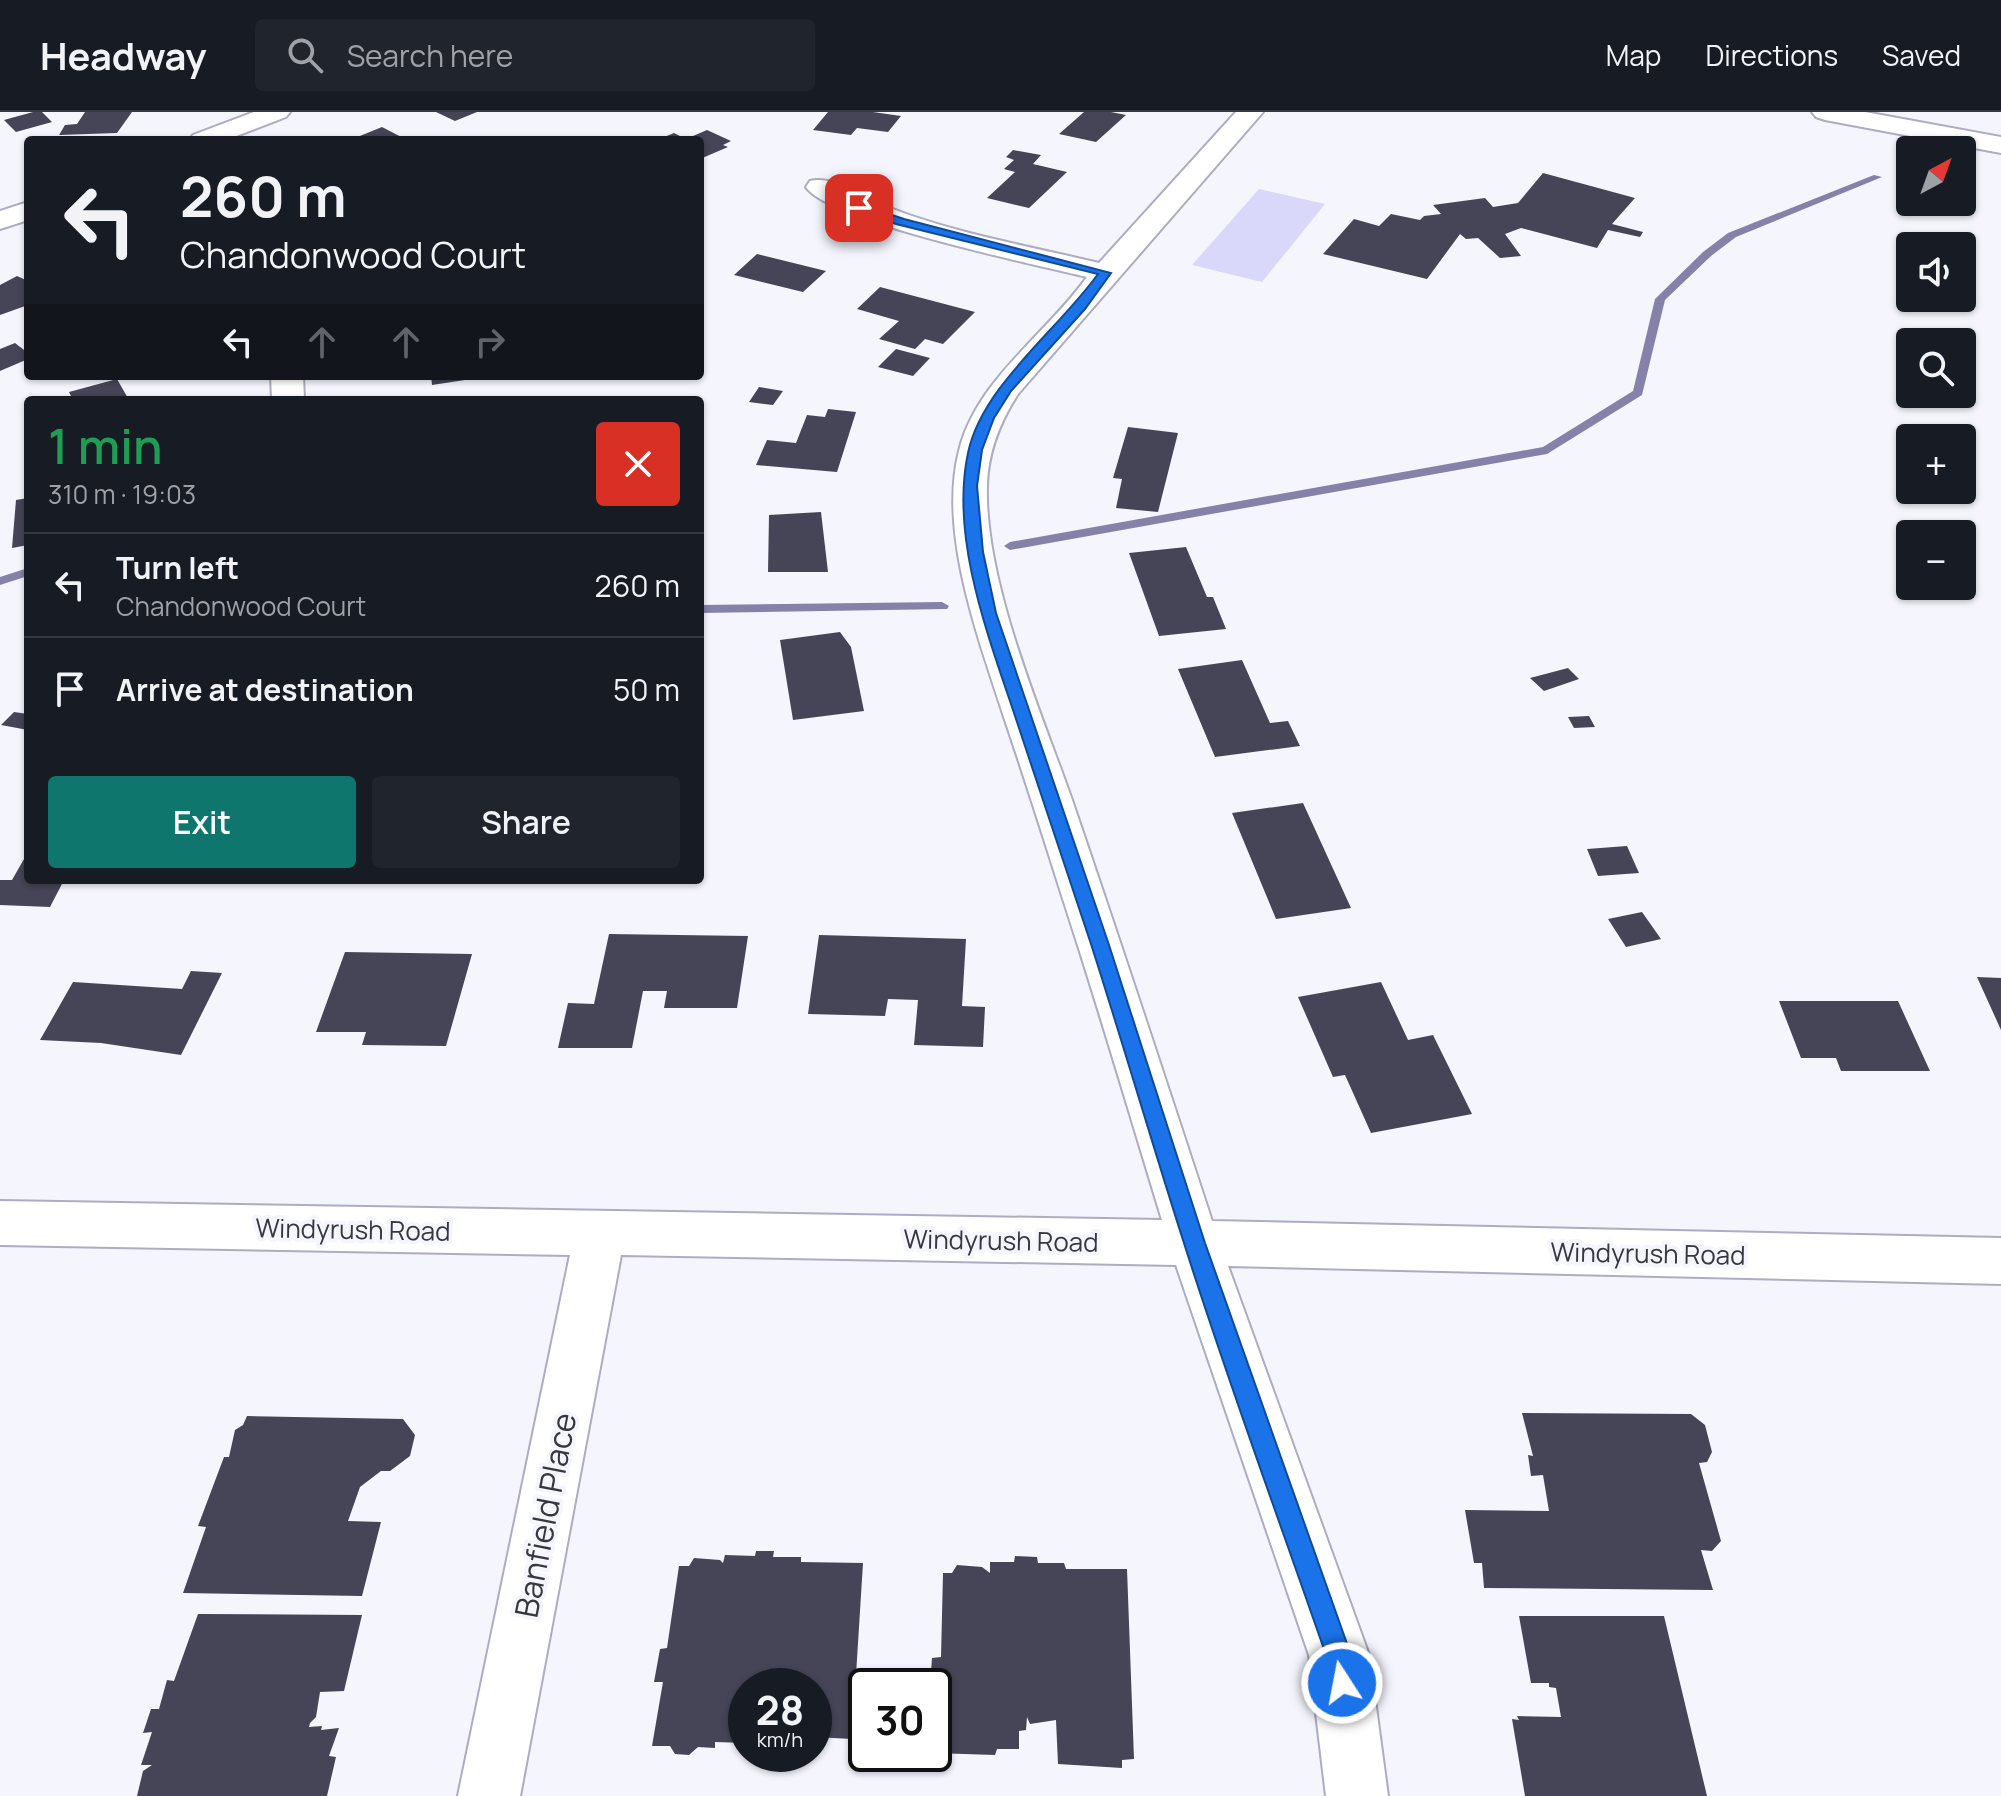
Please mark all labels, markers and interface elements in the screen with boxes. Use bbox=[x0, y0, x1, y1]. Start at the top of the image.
search box bbox=[255, 19, 815, 91]
text: Headway bbox=[40, 29, 207, 81]
icon: search bbox=[283, 33, 327, 77]
text: Search here bbox=[347, 35, 513, 76]
text: Map bbox=[1606, 36, 1661, 74]
text: Directions bbox=[1705, 36, 1838, 74]
text: Saved bbox=[1882, 36, 1961, 74]
north arrow bbox=[1896, 136, 1976, 216]
map controls bbox=[1896, 136, 1976, 600]
text: 260 m bbox=[180, 157, 347, 234]
icon: left bbox=[48, 168, 152, 272]
pin bbox=[825, 174, 893, 242]
icon: arrive bbox=[837, 186, 881, 230]
text: Chandonwood Court bbox=[180, 230, 526, 279]
button: sound bbox=[1896, 232, 1976, 312]
icon: left bbox=[216, 320, 260, 364]
icon: ahead bbox=[300, 320, 344, 364]
icon: ahead bbox=[384, 320, 428, 364]
icon: right bbox=[468, 320, 512, 364]
button: search bbox=[1896, 328, 1976, 408]
text: 1 min bbox=[48, 413, 162, 478]
button: close bbox=[596, 422, 680, 506]
button: + bbox=[1896, 424, 1976, 504]
text: 310 m · 19:03 bbox=[48, 476, 196, 512]
button: − bbox=[1896, 520, 1976, 600]
text: Turn left bbox=[116, 547, 239, 588]
icon: left bbox=[48, 563, 92, 607]
text: 260 m bbox=[595, 565, 680, 606]
text: Chandonwood Court bbox=[116, 588, 366, 624]
icon: arrive bbox=[48, 667, 92, 711]
text: Arrive at destination bbox=[116, 669, 414, 710]
text: 50 m bbox=[613, 669, 680, 710]
button: Exit bbox=[48, 776, 356, 868]
button: Share bbox=[372, 776, 680, 868]
street label: Windyrush Road bbox=[255, 1209, 451, 1249]
street label: Windyrush Road bbox=[903, 1220, 1099, 1260]
street label: Windyrush Road bbox=[1550, 1233, 1746, 1273]
street label: Banfield Place bbox=[504, 1409, 586, 1621]
position arrow bbox=[1300, 1641, 1384, 1725]
speed limit sign: 30 bbox=[848, 1668, 952, 1772]
text: 28 bbox=[756, 1682, 804, 1737]
text: km/h bbox=[757, 1726, 803, 1753]

